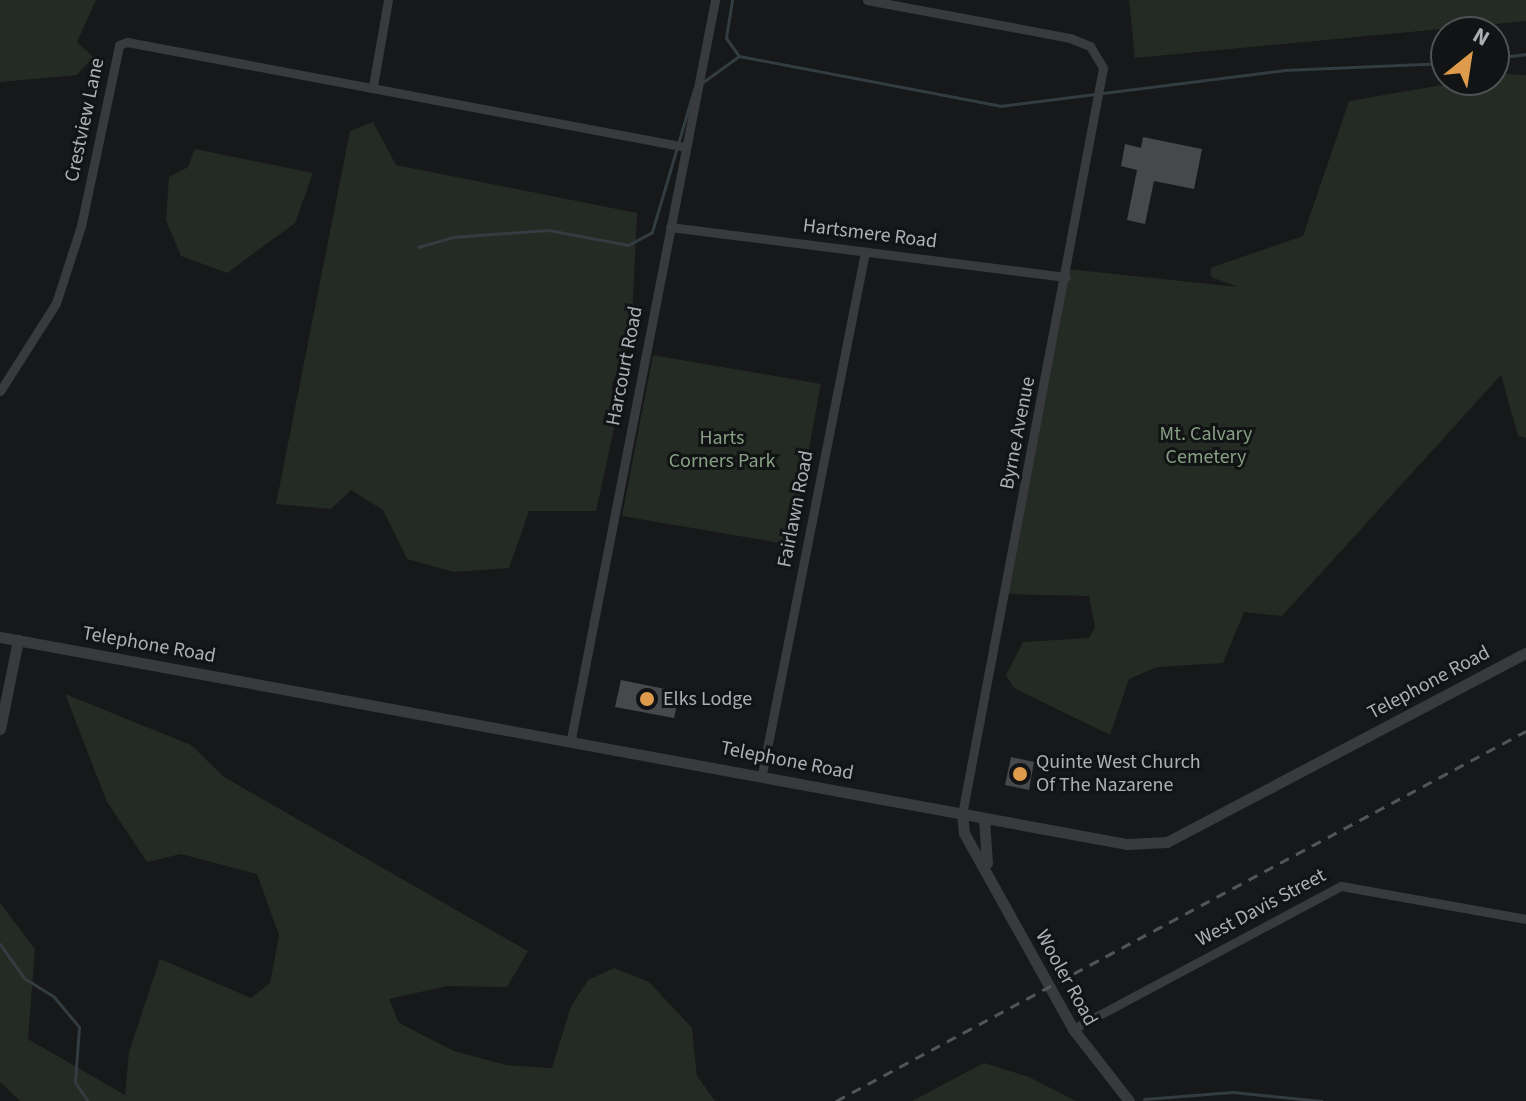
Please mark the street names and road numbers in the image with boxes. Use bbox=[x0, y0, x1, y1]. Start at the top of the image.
street label: Crestview Lane bbox=[60, 56, 110, 184]
street label: Hartsmere Road bbox=[801, 214, 939, 254]
street label: Harcourt Road bbox=[602, 304, 648, 428]
street label: Byrne Avenue bbox=[995, 375, 1041, 491]
street label: Fairlawn Road bbox=[773, 449, 819, 569]
street label: Telephone Road bbox=[80, 621, 218, 669]
street label: Telephone Road bbox=[1364, 641, 1494, 725]
street label: Telephone Road bbox=[718, 736, 856, 786]
street label: West Davis Street bbox=[1192, 864, 1330, 952]
street label: Wooler Road bbox=[1030, 926, 1102, 1030]

